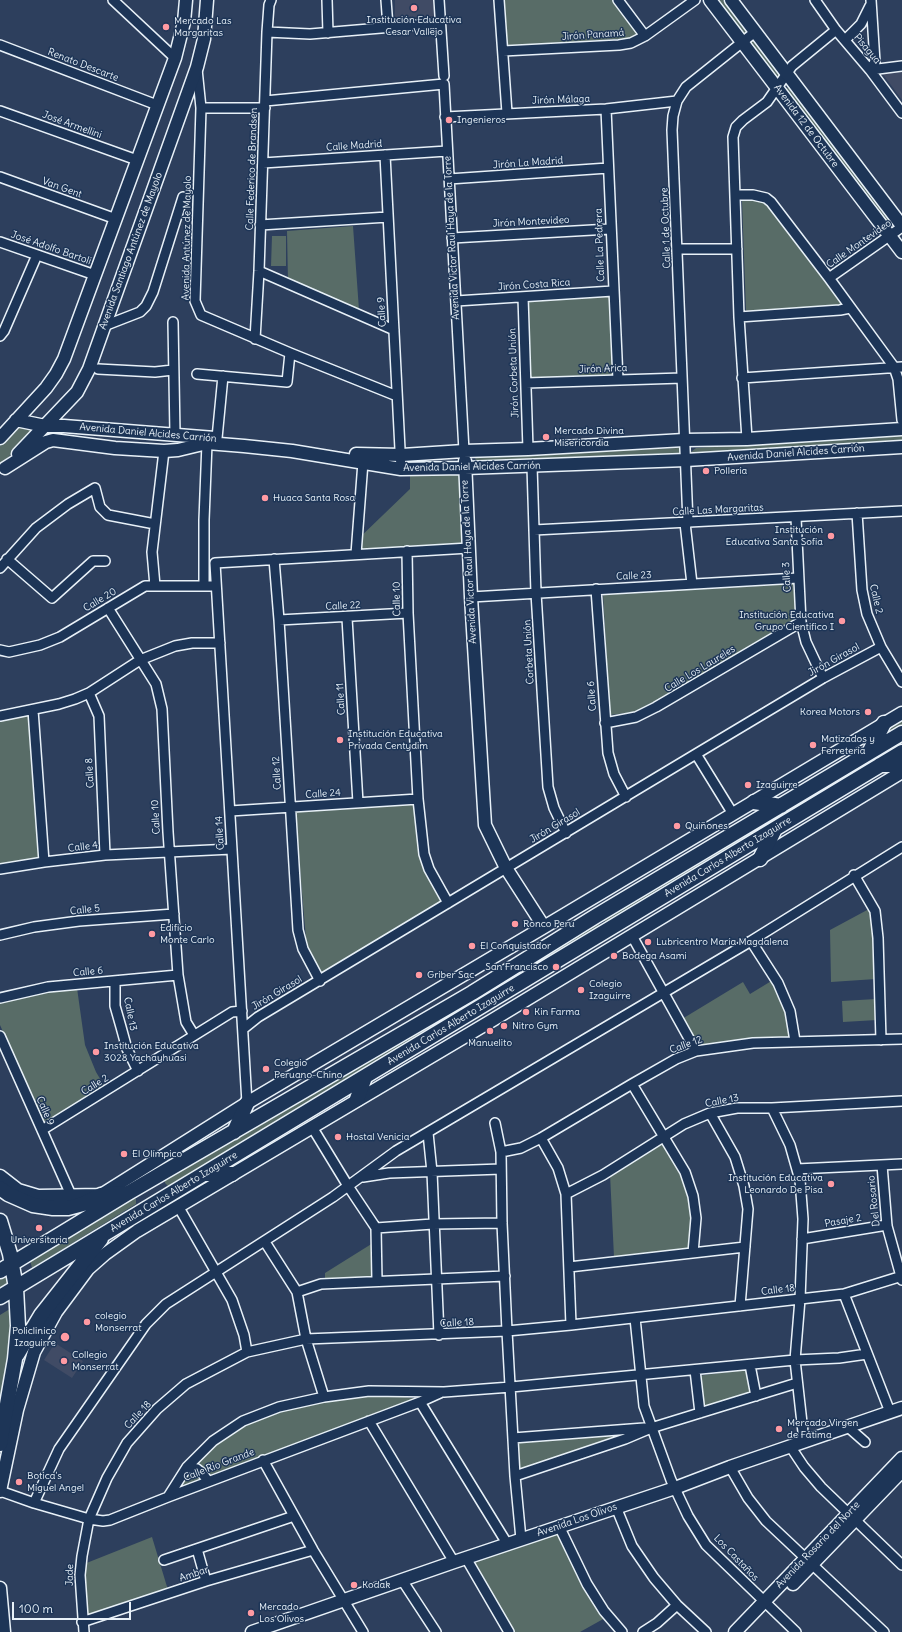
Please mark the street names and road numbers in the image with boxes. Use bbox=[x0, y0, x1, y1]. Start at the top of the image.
street label: Jirón Panamá bbox=[561, 27, 625, 43]
street label: Pisagua bbox=[851, 32, 883, 66]
street label: Renato Descarte bbox=[46, 46, 120, 84]
street label: Avenida 12 de Octubre bbox=[771, 82, 841, 170]
street label: Jirón Málaga bbox=[532, 93, 590, 107]
street label: Calle Federico de Brandsen bbox=[244, 107, 260, 231]
street label: José Armellini bbox=[41, 109, 103, 141]
street label: Calle Madrid bbox=[326, 138, 382, 154]
street label: Jirón La Madrid bbox=[492, 155, 564, 171]
street label: Avenida Victor Raul Haya de la Torre bbox=[442, 156, 462, 320]
street label: Avenida Santiago Antúnez de Mayolo bbox=[97, 171, 165, 331]
street label: Van Gent bbox=[40, 175, 84, 201]
street label: Avenida Antúnez de Mayolo bbox=[180, 176, 194, 300]
street label: Calle 1 de Octubre bbox=[659, 187, 673, 269]
street label: Calle La Pedrera bbox=[593, 208, 607, 282]
street label: Jirón Montevideo bbox=[492, 214, 570, 230]
street label: Calle Montevideo bbox=[824, 217, 894, 271]
street label: José Adolfo Bartoli bbox=[9, 229, 93, 267]
street label: Jirón Costa Rica bbox=[497, 276, 571, 294]
street label: Calle 9 bbox=[375, 297, 389, 327]
street label: Jirón Corbeta Unión bbox=[506, 328, 522, 418]
street label: Jirón Arica bbox=[578, 362, 628, 376]
street label: Avenida Daniel Alcides Carrión bbox=[79, 421, 217, 445]
street label: Avenida Daniel Alcides Carrión bbox=[727, 442, 865, 464]
street label: Avenida Daniel Alcides Carrión bbox=[403, 460, 541, 474]
street label: Avenida Victor Raul Haya de la Torre bbox=[459, 480, 479, 644]
street label: Calle Las Margaritas bbox=[672, 502, 764, 518]
street label: Calle 3 bbox=[780, 562, 794, 592]
street label: Calle 23 bbox=[616, 569, 652, 583]
street label: Calle 10 bbox=[391, 581, 403, 617]
street label: Calle 2 bbox=[867, 583, 885, 615]
street label: Calle 20 bbox=[81, 585, 119, 615]
street label: Calle 22 bbox=[325, 599, 361, 613]
street label: Corbeta Unión bbox=[521, 619, 537, 685]
street label: Jirón Girasol bbox=[806, 641, 862, 679]
street label: Calle Los Laureles bbox=[662, 643, 738, 695]
street label: Calle 6 bbox=[585, 681, 599, 711]
street label: Calle 11 bbox=[334, 683, 348, 715]
street label: Calle 12 bbox=[270, 756, 284, 790]
street label: Calle 8 bbox=[83, 758, 97, 788]
street label: Calle 24 bbox=[305, 787, 341, 801]
street label: Calle 10 bbox=[149, 799, 163, 835]
street label: Jirón Girasol bbox=[528, 806, 582, 846]
street label: Avenida Carlos Alberto Izaguirre bbox=[662, 814, 794, 900]
street label: Calle 14 bbox=[213, 816, 227, 850]
street label: Calle 4 bbox=[67, 839, 99, 855]
street label: Calle 5 bbox=[69, 902, 101, 918]
street label: Calle 6 bbox=[72, 965, 104, 979]
street label: Jirón Girasol bbox=[250, 973, 304, 1013]
street label: Avenida Carlos Alberto Izaguirre bbox=[385, 982, 517, 1068]
street label: Calle 13 bbox=[121, 996, 139, 1032]
street label: Calle 12 bbox=[668, 1034, 704, 1056]
street label: Calle 2 bbox=[79, 1072, 111, 1098]
street label: Calle 13 bbox=[704, 1092, 740, 1110]
street label: Calle 9 bbox=[33, 1095, 57, 1127]
street label: Avenida Carlos Alberto Izaguirre bbox=[108, 1149, 240, 1235]
street label: Del Rosario bbox=[865, 1175, 883, 1227]
street label: Pasaje 2 bbox=[824, 1212, 862, 1230]
street label: Calle 18 bbox=[760, 1282, 796, 1298]
street label: Calle 18 bbox=[440, 1316, 474, 1330]
street label: Calle 18 bbox=[122, 1398, 154, 1432]
street label: Calle Río Grande bbox=[182, 1446, 256, 1484]
street label: Avenida Rosario del Norte bbox=[773, 1499, 863, 1591]
street label: Avenida Los Olivos bbox=[535, 1501, 619, 1539]
street label: Los Castaños bbox=[711, 1532, 761, 1584]
street label: Jade bbox=[64, 1564, 76, 1586]
street label: Ambar bbox=[178, 1564, 210, 1584]

